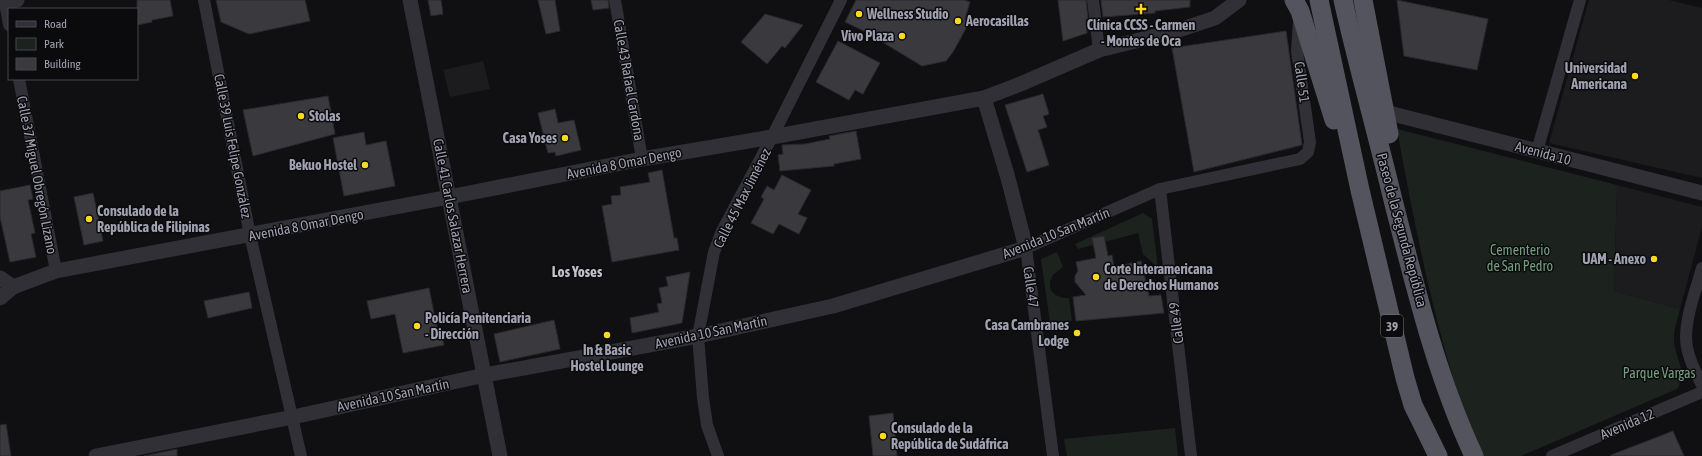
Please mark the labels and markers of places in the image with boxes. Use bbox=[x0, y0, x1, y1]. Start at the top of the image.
marker: Clínica CCSS - Carmen - Montes de Oca bbox=[1135, 3, 1147, 15]
place label: Wellness Studio bbox=[866, 6, 949, 22]
marker: Wellness Studio bbox=[854, 9, 864, 19]
place label: Aerocasillas bbox=[965, 13, 1029, 29]
marker: Aerocasillas bbox=[953, 16, 963, 26]
place label: Clínica CCSS - Carmen - Montes de Oca bbox=[1087, 17, 1195, 49]
place label: Vivo Plaza bbox=[840, 28, 894, 44]
marker: Vivo Plaza bbox=[897, 31, 907, 41]
place label: Universidad Americana bbox=[1565, 60, 1627, 92]
marker: Universidad Americana bbox=[1630, 71, 1640, 81]
place label: Stolas bbox=[309, 108, 341, 124]
marker: Stolas bbox=[296, 111, 306, 121]
place label: Casa Yoses bbox=[503, 130, 557, 146]
marker: Casa Yoses bbox=[560, 133, 570, 143]
place label: Bekuo Hostel bbox=[289, 157, 357, 173]
marker: Bekuo Hostel bbox=[360, 160, 370, 170]
place label: Consulado de la República de Filipinas bbox=[97, 203, 210, 235]
marker: Consulado de la República de Filipinas bbox=[84, 214, 94, 224]
place label: UAM - Anexo bbox=[1582, 251, 1646, 267]
marker: UAM - Anexo bbox=[1649, 254, 1659, 264]
place label: Corte Interamericana de Derechos Humanos bbox=[1104, 261, 1219, 293]
marker: Corte Interamericana de Derechos Humanos bbox=[1091, 272, 1101, 282]
place label: Policía Penitenciaria - Dirección bbox=[425, 310, 531, 342]
place label: Casa Cambranes Lodge bbox=[985, 317, 1069, 349]
marker: Policía Penitenciaria - Dirección bbox=[412, 321, 422, 331]
marker: Casa Cambranes Lodge bbox=[1072, 328, 1082, 338]
marker: In & Basic Hostel Lounge bbox=[602, 330, 612, 340]
place label: In & Basic Hostel Lounge bbox=[570, 342, 644, 374]
place label: Consulado de la República de Sudáfrica bbox=[891, 420, 1009, 452]
marker: Consulado de la República de Sudáfrica bbox=[878, 431, 888, 441]

